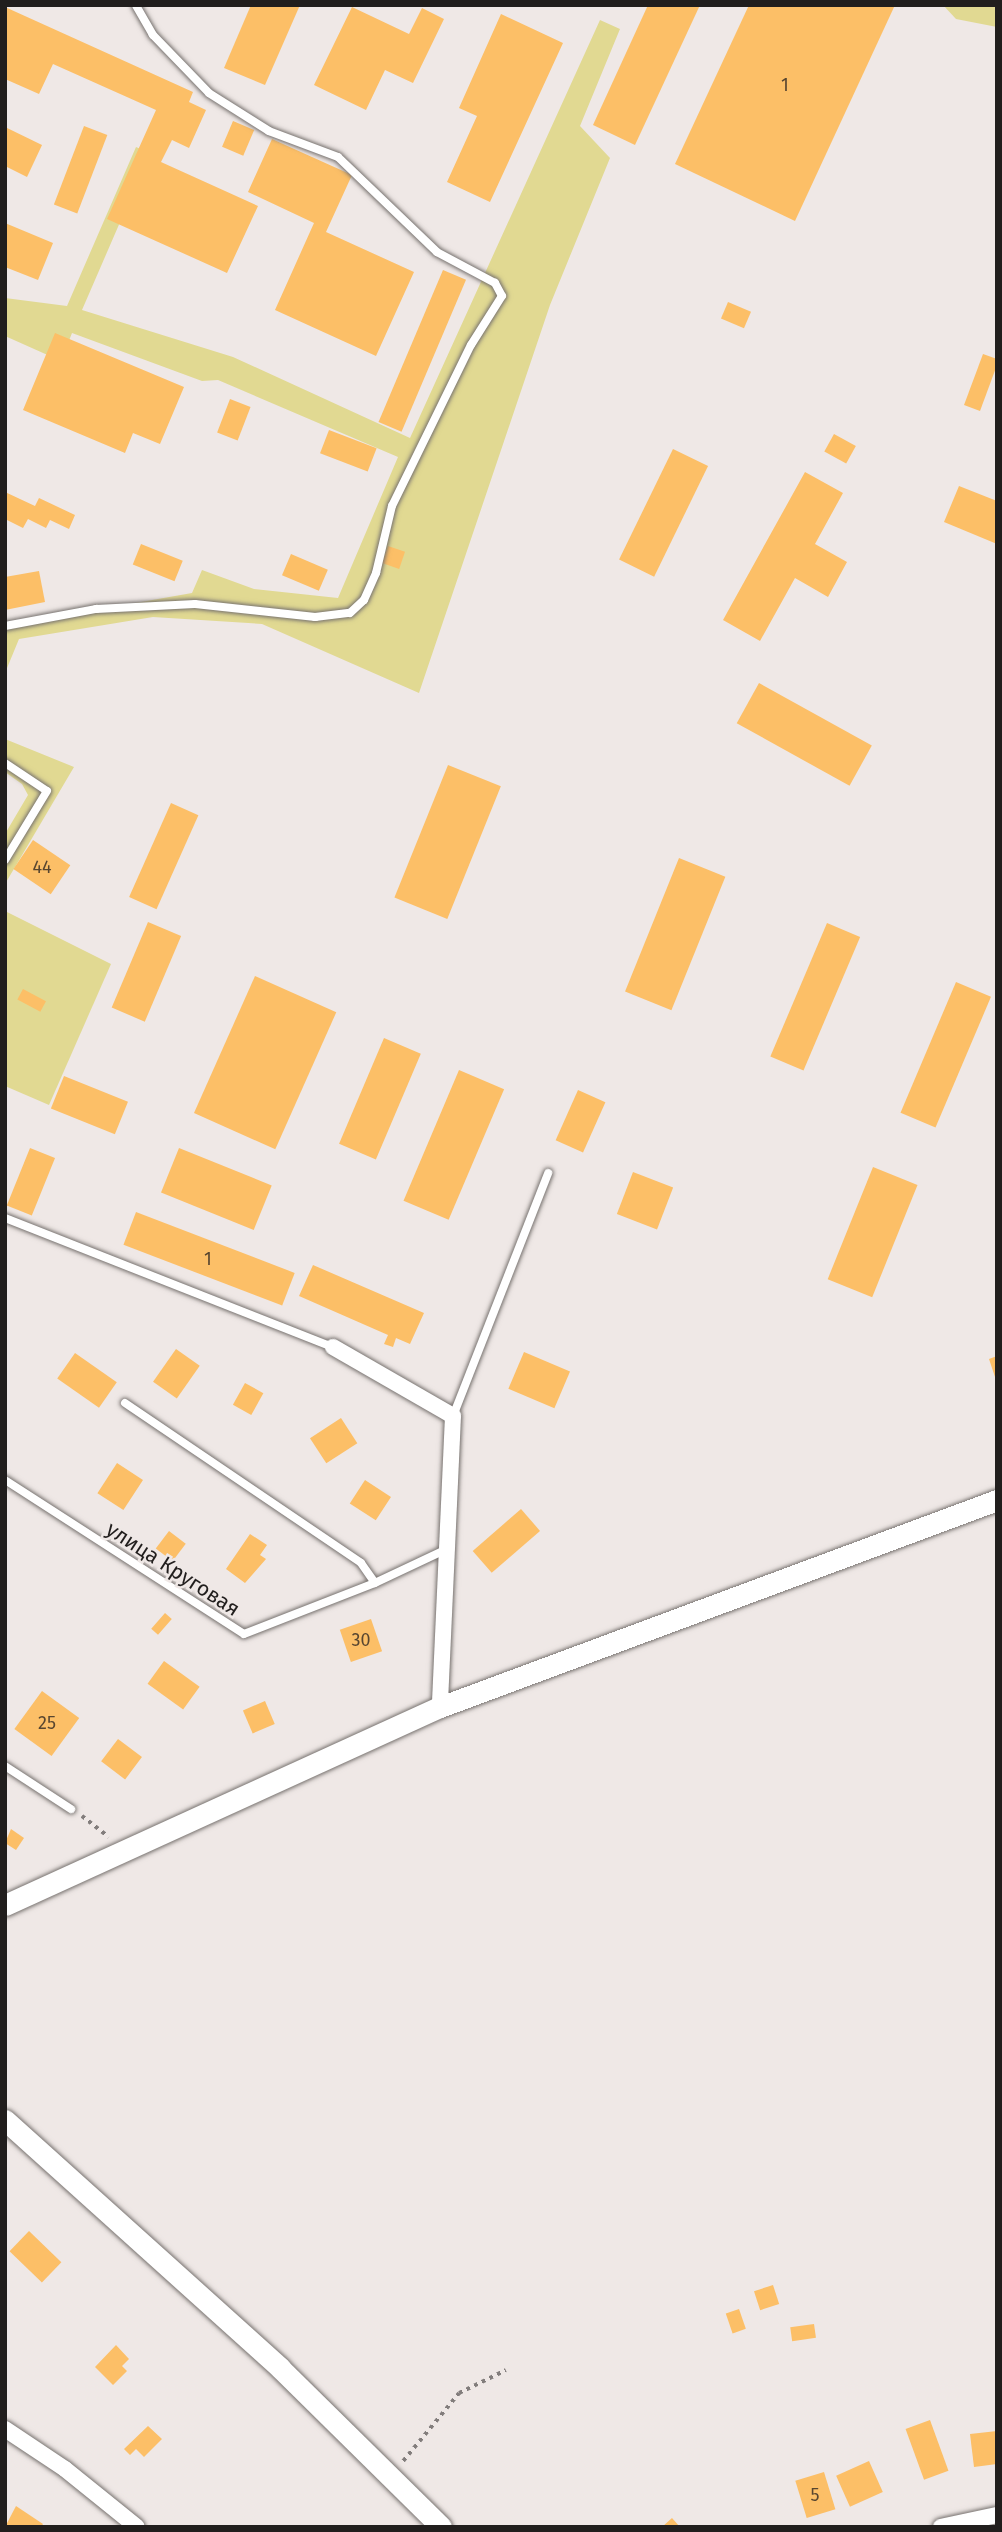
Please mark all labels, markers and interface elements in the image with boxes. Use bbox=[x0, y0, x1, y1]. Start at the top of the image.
house number: 1 bbox=[781, 74, 789, 96]
house number: 44 bbox=[32, 856, 52, 878]
house number: 1 bbox=[204, 1248, 212, 1270]
street label: улица Круговая bbox=[101, 1516, 245, 1622]
house number: 30 bbox=[351, 1629, 371, 1651]
house number: 25 bbox=[38, 1712, 56, 1734]
house number: 5 bbox=[810, 2484, 820, 2506]

